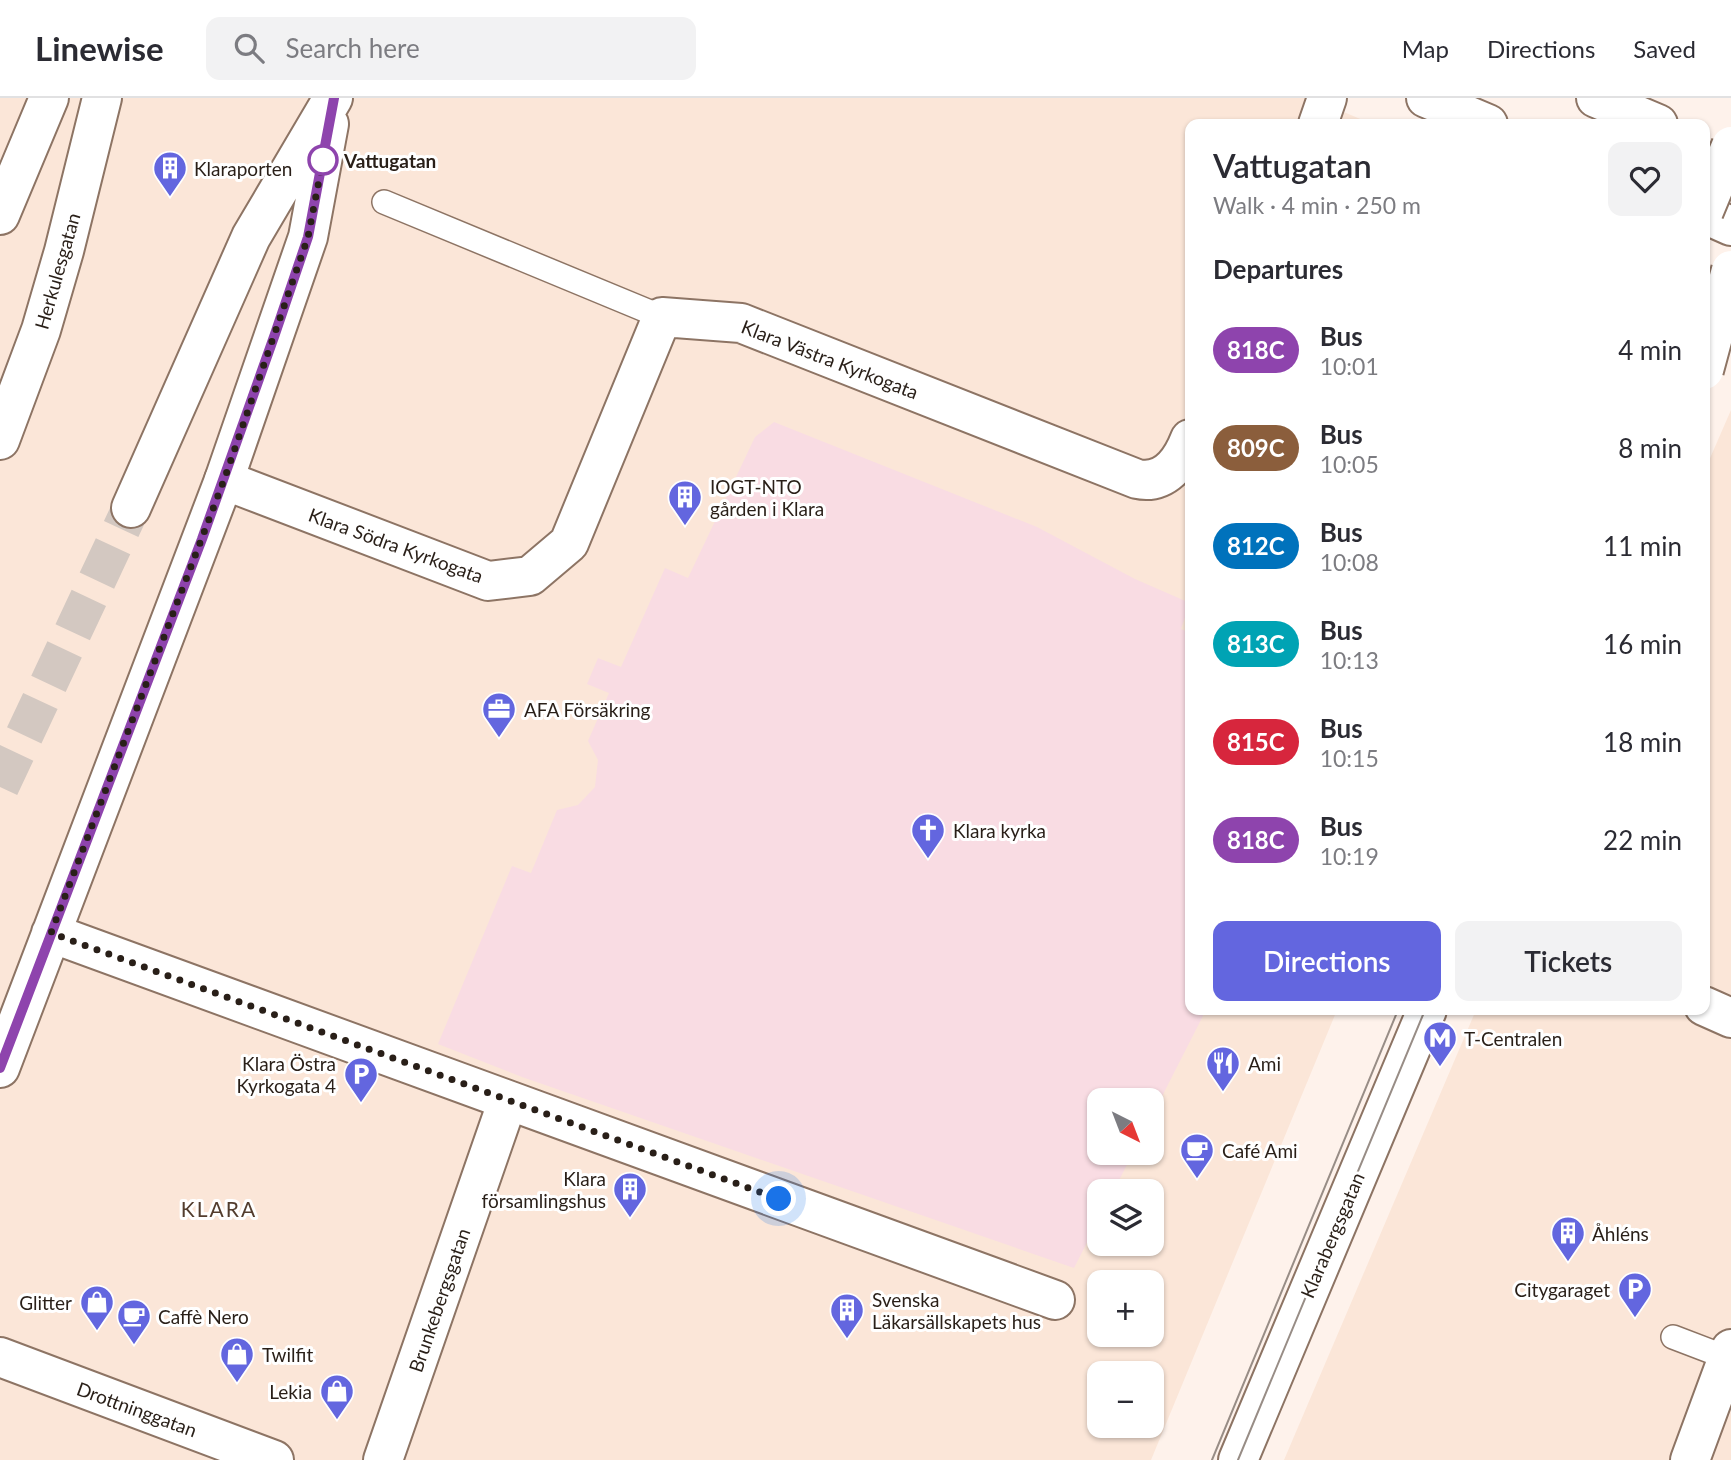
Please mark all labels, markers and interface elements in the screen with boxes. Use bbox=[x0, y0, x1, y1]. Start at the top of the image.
search box bbox=[206, 17, 696, 80]
text: Linewise bbox=[35, 28, 164, 68]
icon: search bbox=[230, 29, 268, 67]
text: Search here bbox=[286, 32, 420, 64]
text: Map bbox=[1402, 34, 1449, 63]
text: Directions bbox=[1487, 34, 1595, 63]
text: Saved bbox=[1633, 34, 1696, 63]
button: heart bbox=[1608, 142, 1682, 216]
marker: Vattugatan bbox=[308, 145, 338, 175]
text: Vattugatan bbox=[1213, 145, 1372, 185]
building icon: Klaraporten bbox=[151, 149, 189, 198]
place label: Vattugatan bbox=[343, 149, 436, 172]
place label: Klaraporten bbox=[194, 157, 292, 180]
text: Walk · 4 min · 250 m bbox=[1213, 191, 1421, 219]
street label: Herkulesgatan bbox=[29, 210, 85, 332]
text: Departures bbox=[1213, 253, 1343, 285]
street label: Klara Västra Kyrkogata bbox=[738, 315, 922, 403]
text: Bus bbox=[1320, 320, 1363, 352]
text: 4 min bbox=[1618, 334, 1682, 366]
text: 818C bbox=[1227, 335, 1285, 364]
text: 10:01 bbox=[1320, 352, 1379, 380]
text: Bus bbox=[1320, 418, 1363, 450]
text: 8 min bbox=[1618, 432, 1682, 464]
text: 809C bbox=[1227, 433, 1285, 462]
text: 10:05 bbox=[1320, 450, 1379, 478]
place label: IOGT-NTO gården i Klara bbox=[710, 475, 824, 520]
building icon: IOGT-NTO gården i Klara bbox=[666, 478, 704, 527]
street label: Klara Södra Kyrkogata bbox=[306, 503, 486, 587]
text: Bus bbox=[1320, 516, 1363, 548]
text: 11 min bbox=[1603, 530, 1682, 562]
text: 812C bbox=[1227, 531, 1285, 560]
text: 10:08 bbox=[1320, 548, 1379, 576]
text: Bus bbox=[1320, 614, 1363, 646]
text: 16 min bbox=[1603, 628, 1682, 660]
text: 813C bbox=[1227, 629, 1285, 658]
text: 10:13 bbox=[1320, 646, 1379, 674]
office icon: AFA Försäkring bbox=[480, 690, 518, 739]
place label: AFA Försäkring bbox=[524, 698, 651, 721]
text: Bus bbox=[1320, 712, 1363, 744]
text: 18 min bbox=[1603, 726, 1682, 758]
text: 815C bbox=[1227, 727, 1285, 756]
text: 10:15 bbox=[1320, 744, 1379, 772]
text: Bus bbox=[1320, 810, 1363, 842]
church icon: Klara kyrka bbox=[909, 811, 947, 860]
place label: Klara kyrka bbox=[953, 819, 1046, 842]
text: 22 min bbox=[1603, 824, 1682, 856]
text: 818C bbox=[1227, 825, 1285, 854]
text: 10:19 bbox=[1320, 842, 1379, 870]
button: Directions bbox=[1213, 921, 1441, 1001]
button: Tickets bbox=[1455, 921, 1682, 1001]
metro station icon: T-Centralen bbox=[1421, 1019, 1459, 1068]
place label: T-Centralen bbox=[1464, 1027, 1562, 1050]
restaurant icon: Ami bbox=[1204, 1044, 1242, 1093]
place label: Klara Östra Kyrkogata 4 bbox=[237, 1052, 336, 1097]
place label: Ami bbox=[1248, 1052, 1281, 1075]
parking icon: Klara Östra Kyrkogata 4 bbox=[342, 1055, 380, 1104]
north arrow bbox=[1087, 1088, 1164, 1166]
map controls bbox=[1087, 1088, 1164, 1438]
cafe icon: Café Ami bbox=[1178, 1131, 1216, 1180]
place label: Café Ami bbox=[1222, 1139, 1298, 1162]
place label: Klara församlingshus bbox=[482, 1167, 606, 1212]
street label: Klarabergsgatan bbox=[1295, 1169, 1369, 1301]
building icon: Klara församlingshus bbox=[611, 1170, 649, 1219]
button: layers bbox=[1087, 1179, 1164, 1256]
your location bbox=[761, 1181, 796, 1216]
district label: KLARA bbox=[181, 1196, 257, 1221]
building icon: Åhléns bbox=[1549, 1214, 1587, 1263]
place label: Åhléns bbox=[1592, 1222, 1649, 1245]
street label: Brunkebergsgatan bbox=[404, 1225, 474, 1375]
button: + bbox=[1087, 1270, 1164, 1347]
parking icon: Citygaraget bbox=[1616, 1270, 1654, 1319]
place label: Citygaraget bbox=[1514, 1278, 1610, 1301]
shop icon: Glitter bbox=[78, 1283, 116, 1332]
place label: Svenska Läkarsällskapets hus bbox=[872, 1288, 1041, 1333]
place label: Glitter bbox=[19, 1291, 72, 1314]
building icon: Svenska Läkarsällskapets hus bbox=[828, 1291, 866, 1340]
cafe icon: Caffè Nero bbox=[115, 1297, 153, 1346]
place label: Caffè Nero bbox=[158, 1305, 249, 1328]
shop icon: Twilfit bbox=[218, 1335, 256, 1384]
place label: Twilfit bbox=[262, 1343, 313, 1366]
button: − bbox=[1087, 1361, 1164, 1438]
shop icon: Lekia bbox=[318, 1372, 356, 1421]
street label: Drottninggatan bbox=[74, 1377, 200, 1441]
place label: Lekia bbox=[269, 1380, 312, 1403]

